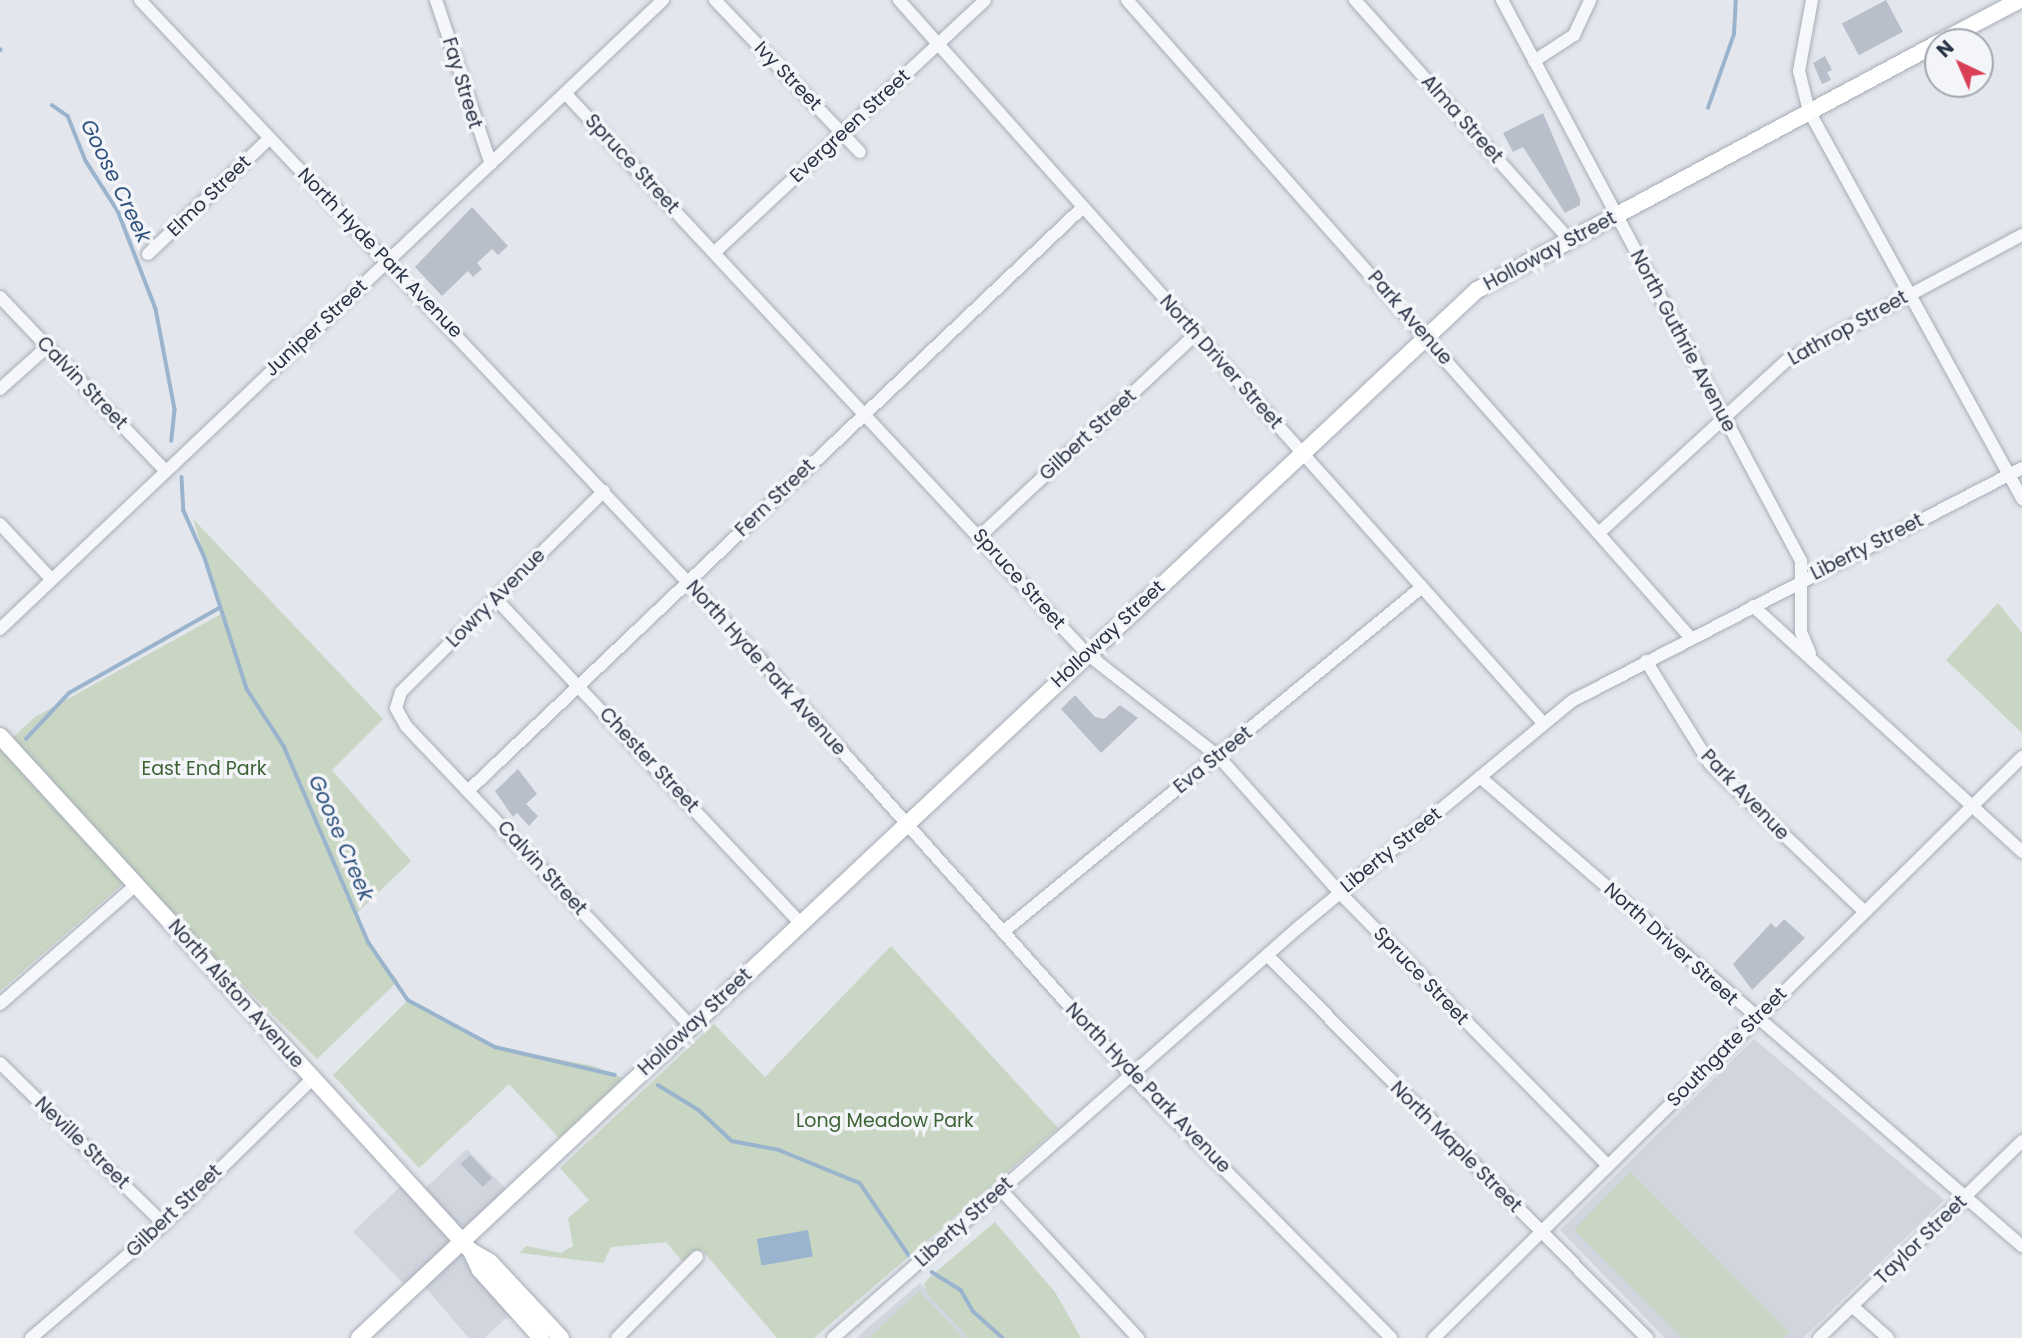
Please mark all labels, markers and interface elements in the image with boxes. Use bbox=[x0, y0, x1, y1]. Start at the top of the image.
north arrow bbox=[1924, 28, 1994, 98]
text: N bbox=[1931, 34, 1960, 64]
street label: Fay Street bbox=[437, 35, 487, 131]
street label: Ivy Street bbox=[750, 37, 826, 115]
street label: Evergreen Street bbox=[785, 65, 915, 187]
street label: Alma Street bbox=[1417, 70, 1507, 168]
street label: Spruce Street bbox=[580, 110, 684, 218]
water label: Goose Creek bbox=[75, 115, 157, 247]
street label: Elmo Street bbox=[163, 151, 255, 241]
street label: North Hyde Park Avenue bbox=[293, 163, 467, 343]
street label: Holloway Street bbox=[1480, 207, 1620, 295]
street label: North Guthrie Avenue bbox=[1625, 246, 1741, 436]
street label: Park Avenue bbox=[1363, 266, 1457, 370]
street label: Juniper Street bbox=[260, 275, 372, 381]
street label: Lathrop Street bbox=[1784, 286, 1912, 370]
street label: North Driver Street bbox=[1155, 290, 1287, 434]
street label: Calvin Street bbox=[32, 332, 132, 434]
street label: Gilbert Street bbox=[1035, 385, 1141, 485]
street label: Fern Street bbox=[731, 455, 819, 541]
street label: Liberty Street bbox=[1807, 509, 1927, 585]
street label: Spruce Street bbox=[968, 524, 1070, 634]
street label: Lowry Avenue bbox=[442, 544, 550, 652]
street label: North Hyde Park Avenue bbox=[681, 576, 851, 760]
street label: Holloway Street bbox=[1047, 576, 1169, 692]
street label: Chester Street bbox=[595, 703, 703, 817]
street label: Eva Street bbox=[1169, 722, 1257, 798]
street label: Park Avenue bbox=[1696, 745, 1794, 845]
park label: East End Park bbox=[141, 758, 267, 780]
water label: Goose Creek bbox=[303, 771, 379, 905]
street label: Liberty Street bbox=[1336, 802, 1446, 898]
street label: Calvin Street bbox=[493, 816, 591, 920]
street label: North Driver Street bbox=[1599, 878, 1743, 1010]
street label: North Alston Avenue bbox=[163, 915, 309, 1073]
street label: Spruce Street bbox=[1369, 922, 1473, 1030]
street label: Holloway Street bbox=[634, 964, 756, 1080]
street label: Southgate Street bbox=[1662, 982, 1792, 1112]
street label: North Hyde Park Avenue bbox=[1061, 998, 1235, 1178]
street label: North Maple Street bbox=[1386, 1077, 1526, 1217]
street label: Neville Street bbox=[30, 1092, 134, 1194]
park label: Long Meadow Park bbox=[796, 1110, 974, 1132]
street label: Gilbert Street bbox=[122, 1160, 226, 1262]
street label: Liberty Street bbox=[911, 1172, 1017, 1272]
street label: Taylor Street bbox=[1870, 1191, 1972, 1289]

